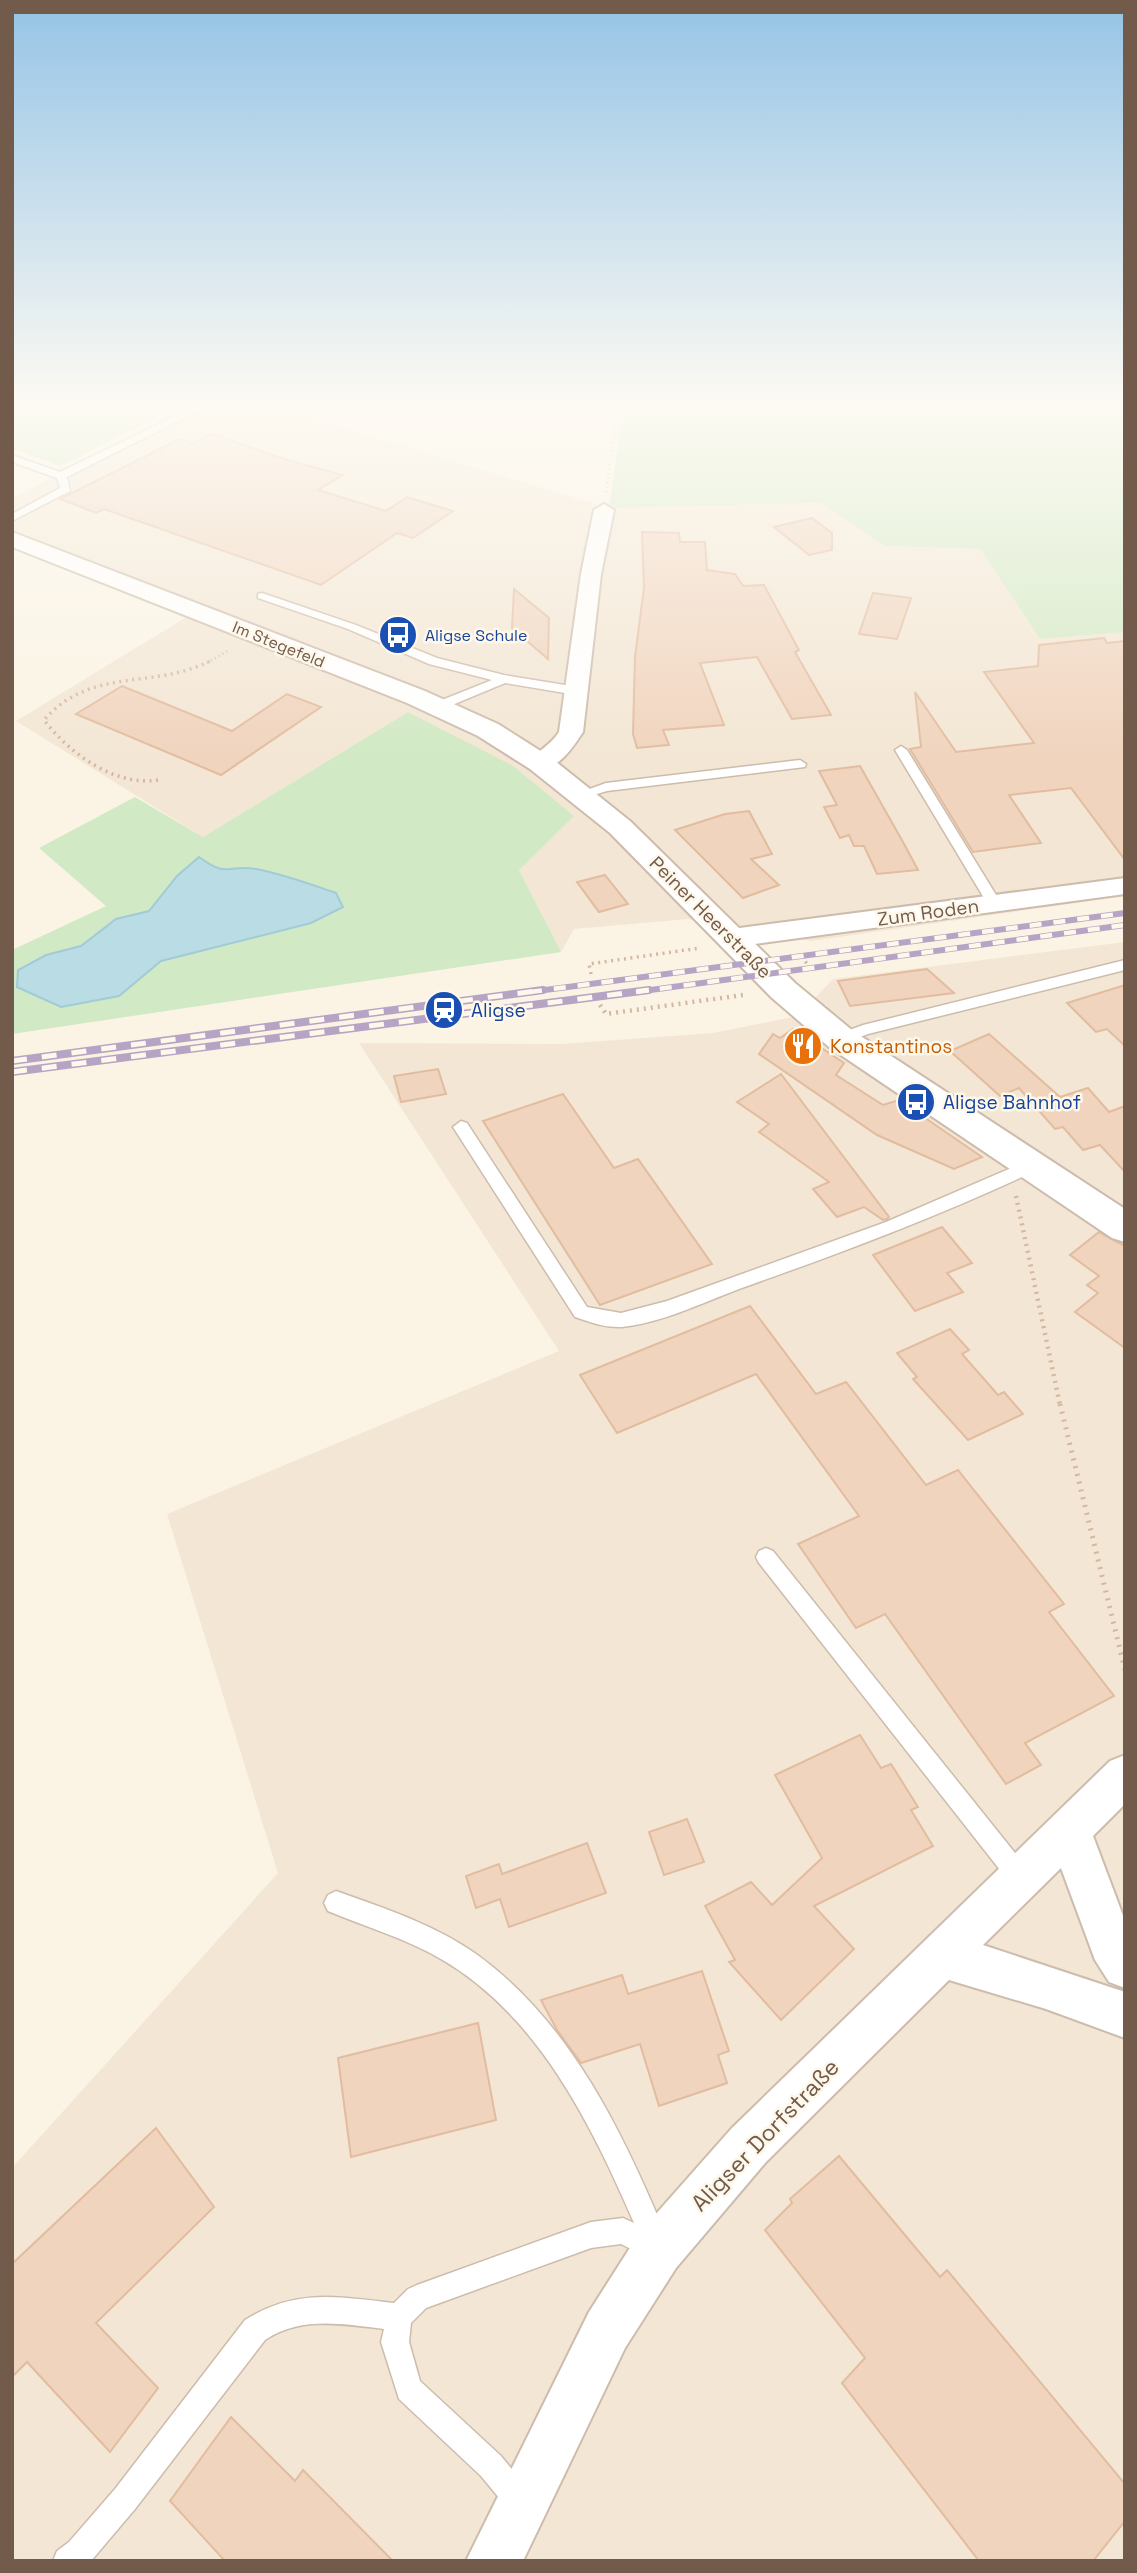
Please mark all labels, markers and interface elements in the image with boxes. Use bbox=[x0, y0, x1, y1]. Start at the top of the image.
bus stop icon: Aligse Schule bbox=[377, 614, 419, 656]
street label: Im Stegefeld bbox=[229, 616, 328, 673]
place label: Aligse Schule bbox=[425, 625, 527, 646]
street label: Peiner Heerstraße bbox=[644, 851, 777, 984]
street label: Zum Roden bbox=[876, 893, 981, 932]
station icon: Aligse bbox=[423, 989, 465, 1031]
place label: Aligse bbox=[471, 998, 526, 1023]
restaurant icon: Konstantinos bbox=[782, 1025, 824, 1067]
place label: Konstantinos bbox=[830, 1034, 952, 1059]
bus stop icon: Aligse Bahnhof bbox=[895, 1081, 937, 1123]
place label: Aligse Bahnhof bbox=[943, 1090, 1081, 1115]
street label: Aligser Dorfstraße bbox=[684, 2052, 846, 2218]

